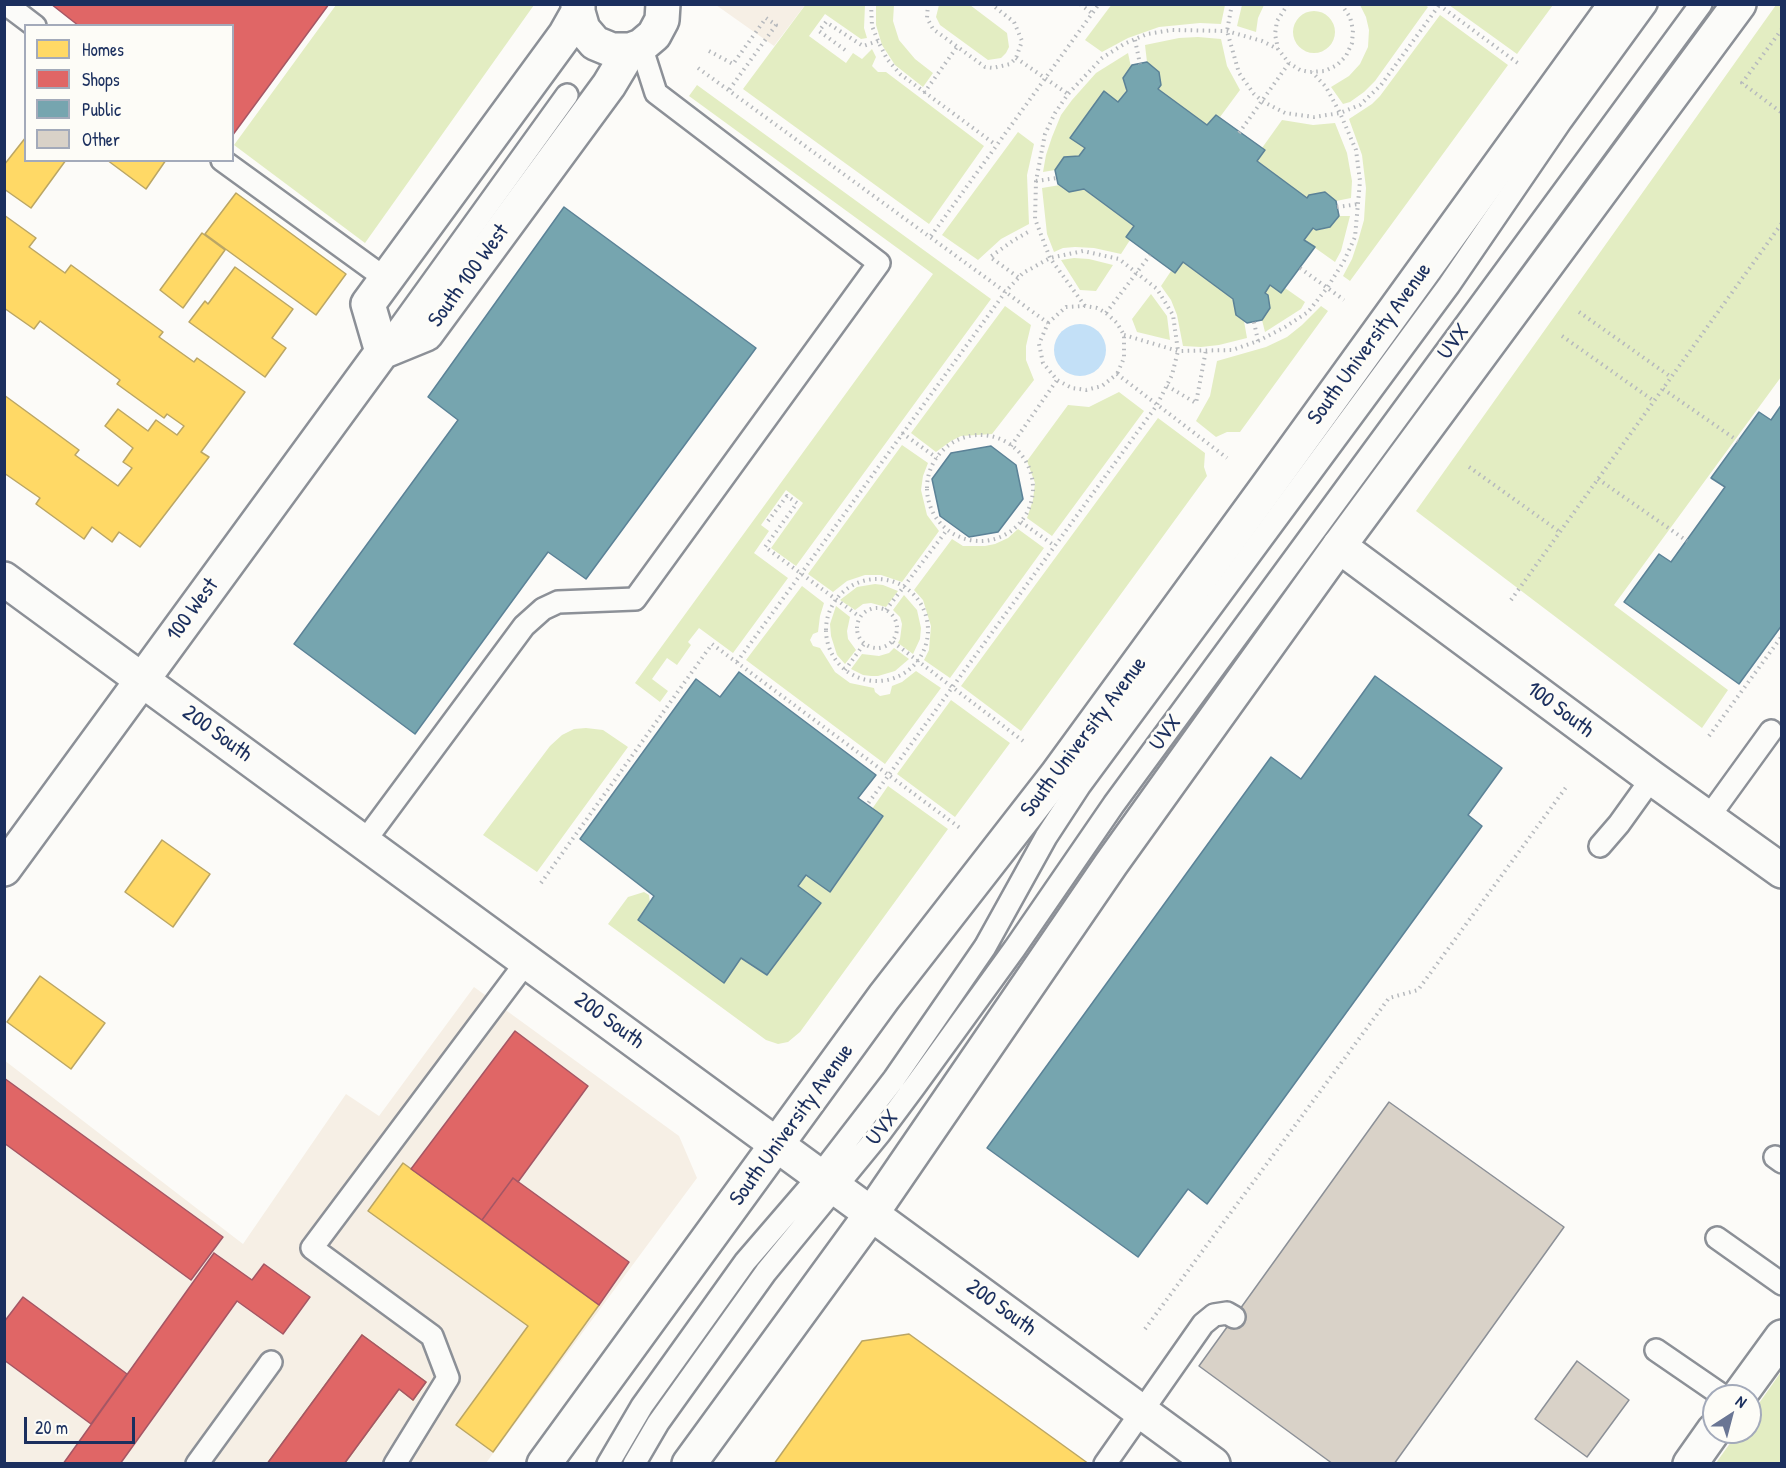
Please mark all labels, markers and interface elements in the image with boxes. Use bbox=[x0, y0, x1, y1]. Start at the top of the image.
legend bbox=[24, 24, 234, 162]
text: Homes bbox=[82, 37, 124, 62]
text: Shops bbox=[82, 67, 120, 92]
text: Public bbox=[82, 97, 121, 122]
text: Other bbox=[82, 127, 120, 152]
street label: South 100 West bbox=[423, 219, 515, 333]
street label: South University Avenue bbox=[1302, 258, 1438, 430]
street label: UVX bbox=[1432, 319, 1476, 365]
street label: 100 West bbox=[161, 573, 225, 647]
street label: South University Avenue bbox=[1015, 652, 1153, 822]
street label: 100 South bbox=[1521, 676, 1599, 744]
street label: 200 South bbox=[177, 700, 257, 768]
street label: UVX bbox=[1144, 710, 1188, 756]
street label: 200 South bbox=[569, 987, 649, 1055]
street label: South University Avenue bbox=[724, 1039, 860, 1211]
street label: UVX bbox=[861, 1105, 905, 1151]
street label: 200 South bbox=[961, 1274, 1041, 1342]
north arrow bbox=[1702, 1384, 1762, 1444]
text: N bbox=[1731, 1390, 1751, 1412]
scale bar bbox=[27, 1405, 138, 1443]
text: 20 m bbox=[35, 1415, 68, 1440]

